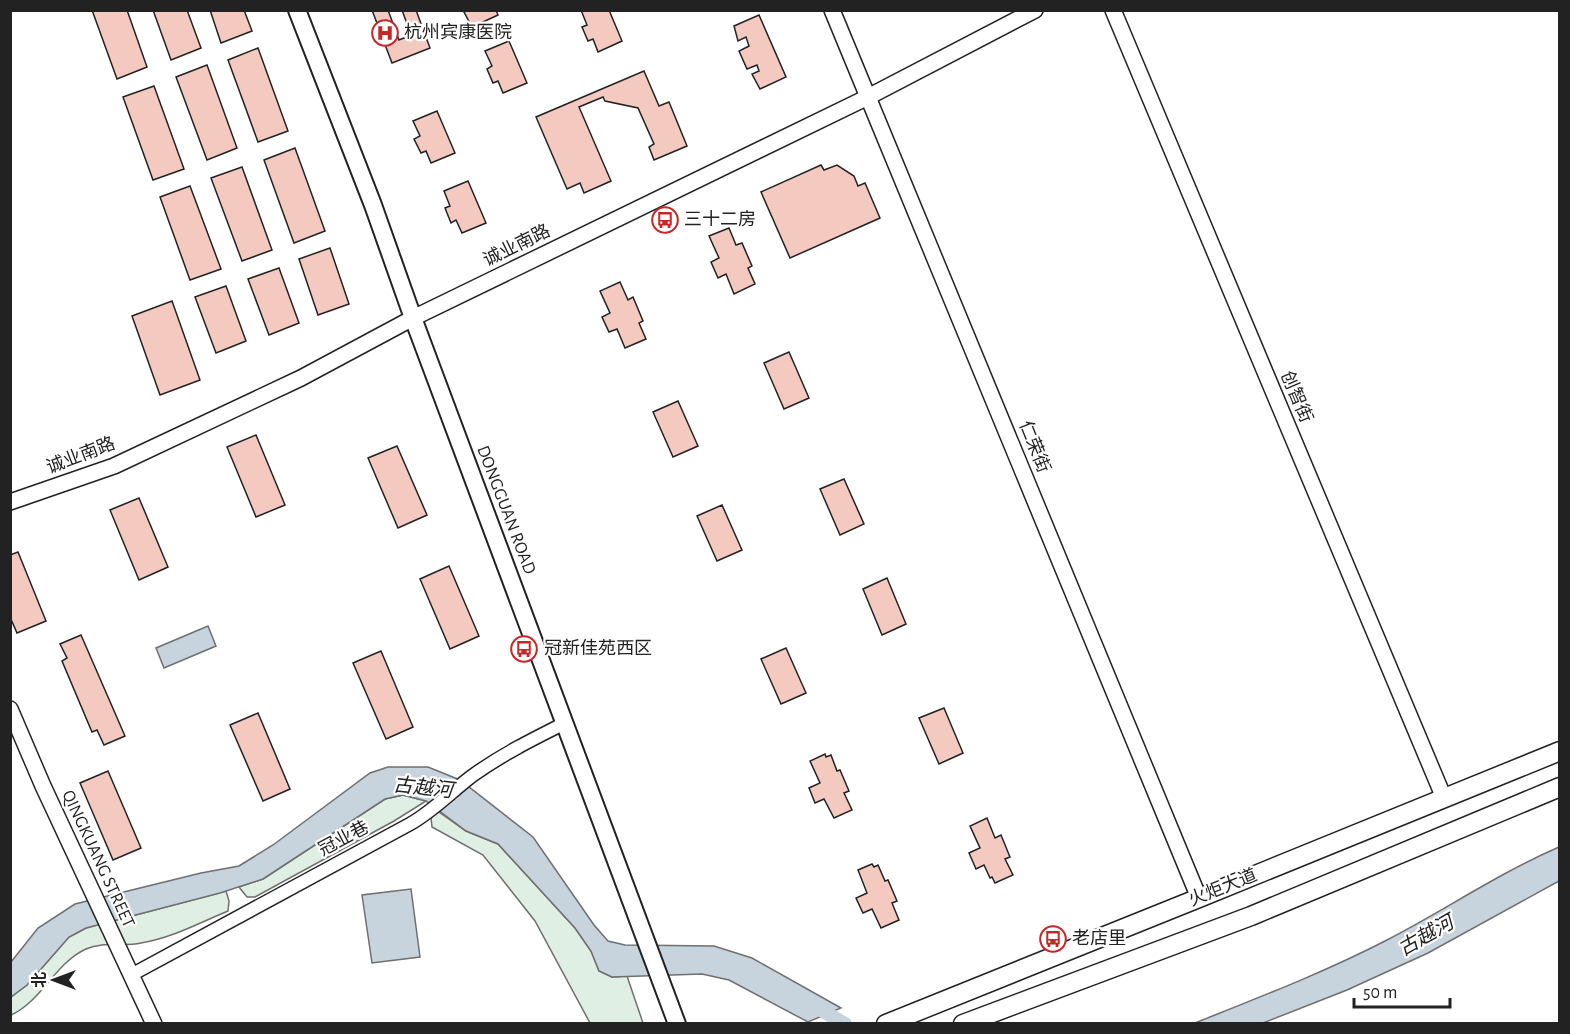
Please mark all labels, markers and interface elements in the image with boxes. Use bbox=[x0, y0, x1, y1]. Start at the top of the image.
hospital icon: 杭州宾康医院 bbox=[370, 18, 400, 48]
place label: 杭州宾康医院 bbox=[404, 22, 512, 42]
bus stop icon: 三十二房 bbox=[650, 205, 680, 235]
place label: 三十二房 bbox=[684, 209, 756, 229]
street label: 诚业南路 bbox=[480, 220, 553, 270]
street label: 创智街 bbox=[1277, 368, 1317, 425]
street label: 仁荣街 bbox=[1016, 418, 1054, 475]
street label: 诚业南路 bbox=[43, 433, 118, 477]
street label: DONGGUAN ROAD bbox=[473, 443, 539, 577]
bus stop icon: 冠新佳苑西区 bbox=[509, 634, 539, 664]
place label: 冠新佳苑西区 bbox=[544, 638, 652, 658]
water label: 古越河 bbox=[392, 774, 458, 801]
street label: QINGKUANG STREET bbox=[58, 788, 138, 931]
street label: 冠业巷 bbox=[315, 817, 372, 860]
street label: 火炬大道 bbox=[1186, 864, 1260, 910]
water label: 古越河 bbox=[1395, 909, 1460, 960]
bus stop icon: 老店里 bbox=[1038, 924, 1068, 954]
place label: 老店里 bbox=[1072, 928, 1126, 948]
north arrow bbox=[24, 950, 84, 1010]
scale bar bbox=[1354, 971, 1450, 1009]
text: 北 bbox=[31, 972, 48, 988]
text: 50 m bbox=[1363, 984, 1397, 1002]

